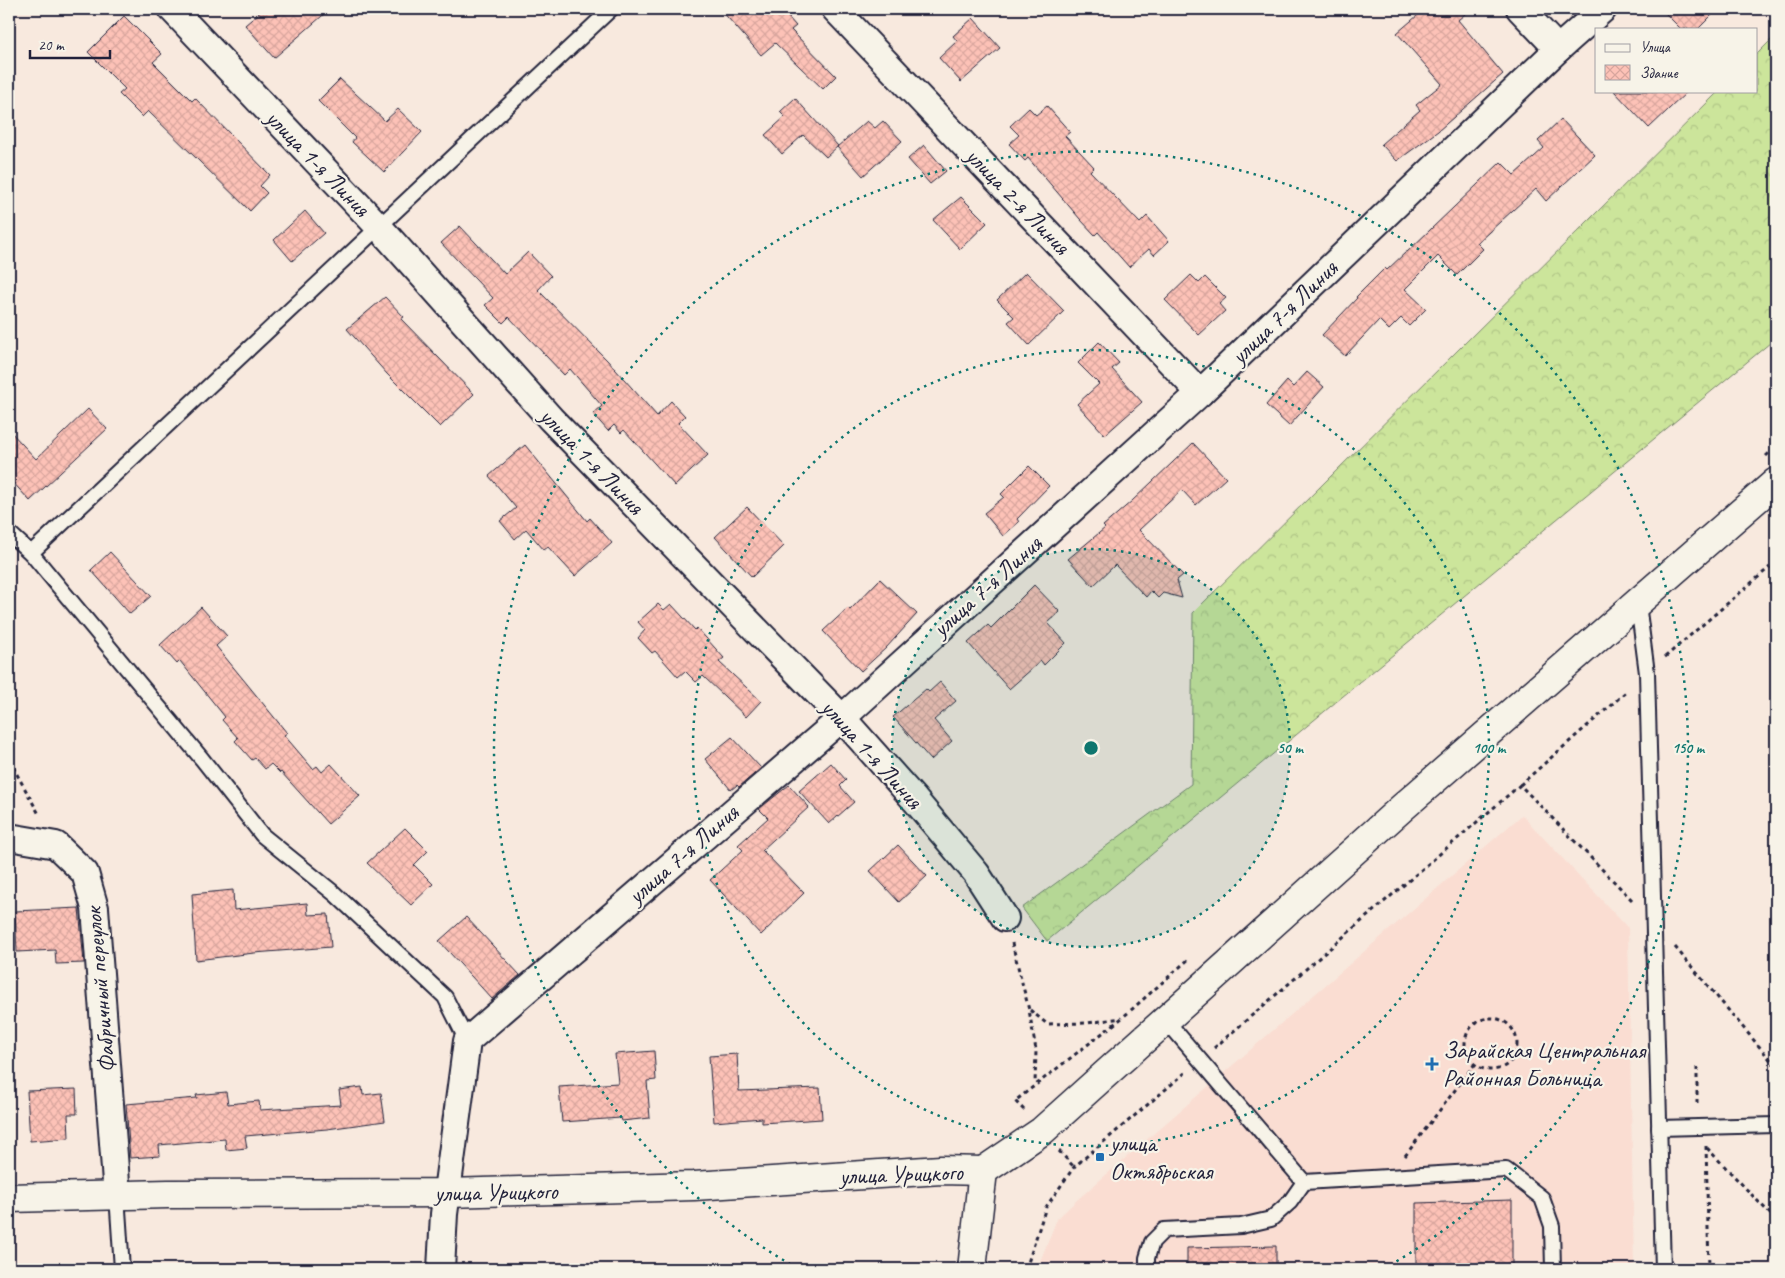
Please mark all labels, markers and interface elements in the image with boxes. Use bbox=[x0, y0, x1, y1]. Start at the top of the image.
scale bar bbox=[30, 28, 110, 60]
legend bbox=[1595, 28, 1758, 92]
text: 20 m bbox=[38, 36, 65, 55]
text: Улица bbox=[1640, 38, 1671, 57]
text: Здание bbox=[1640, 64, 1679, 83]
street label: улица 1-я Линия bbox=[258, 102, 377, 224]
street label: улица 2-я Линия bbox=[958, 140, 1077, 262]
street label: улица 7-я Линия bbox=[1223, 253, 1345, 372]
street label: улица 1-я Линия bbox=[532, 400, 651, 522]
street label: улица 7-я Линия bbox=[924, 528, 1049, 644]
street label: улица 1-я Линия bbox=[814, 691, 930, 816]
centre of rings bbox=[1082, 739, 1100, 757]
text: 50 m bbox=[1277, 739, 1304, 758]
text: 100 m bbox=[1473, 739, 1507, 758]
text: 150 m bbox=[1672, 739, 1706, 758]
street label: улица 7-я Линия bbox=[620, 797, 746, 912]
street label: Фабричный переулок bbox=[78, 904, 122, 1074]
place label: Зарайская Центральная Районная Больница bbox=[1443, 1035, 1647, 1093]
marker: Зарайская Центральная Районная Больница bbox=[1425, 1057, 1439, 1071]
place label: улица Октябрьская bbox=[1108, 1128, 1214, 1186]
marker: улица Октябрьская bbox=[1094, 1151, 1106, 1163]
street label: улица Урицкого bbox=[837, 1157, 965, 1191]
street label: улица Урицкого bbox=[432, 1176, 559, 1208]

